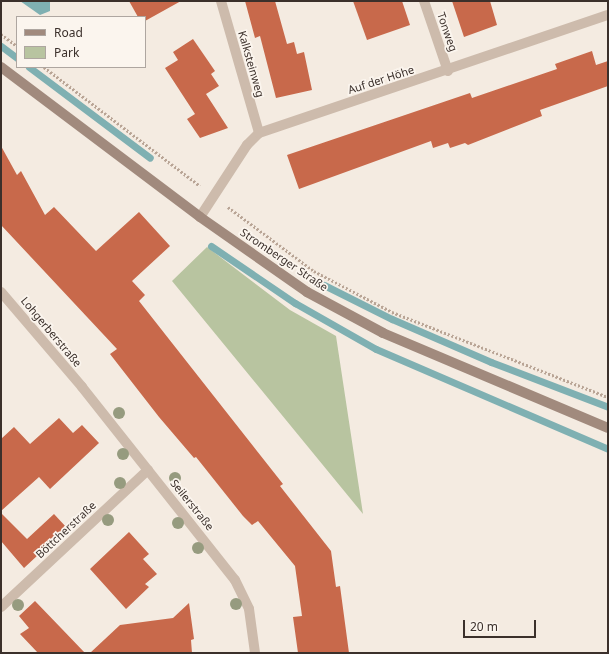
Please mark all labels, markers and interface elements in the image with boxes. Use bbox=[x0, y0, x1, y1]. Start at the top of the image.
street label: Tonweg bbox=[434, 11, 460, 53]
legend bbox=[16, 16, 146, 68]
text: Road bbox=[54, 24, 83, 41]
street label: Kalksteinweg bbox=[235, 29, 267, 99]
text: Park bbox=[54, 44, 79, 61]
street label: Auf der Höhe bbox=[346, 63, 416, 97]
street label: Stromberger Straße bbox=[238, 226, 330, 294]
street label: Lohgerberstraße bbox=[18, 294, 84, 370]
street label: Seilerstraße bbox=[168, 477, 216, 533]
street label: Böttcherstraße bbox=[33, 499, 99, 561]
scale bar bbox=[465, 612, 538, 638]
text: 20 m bbox=[470, 618, 498, 635]

